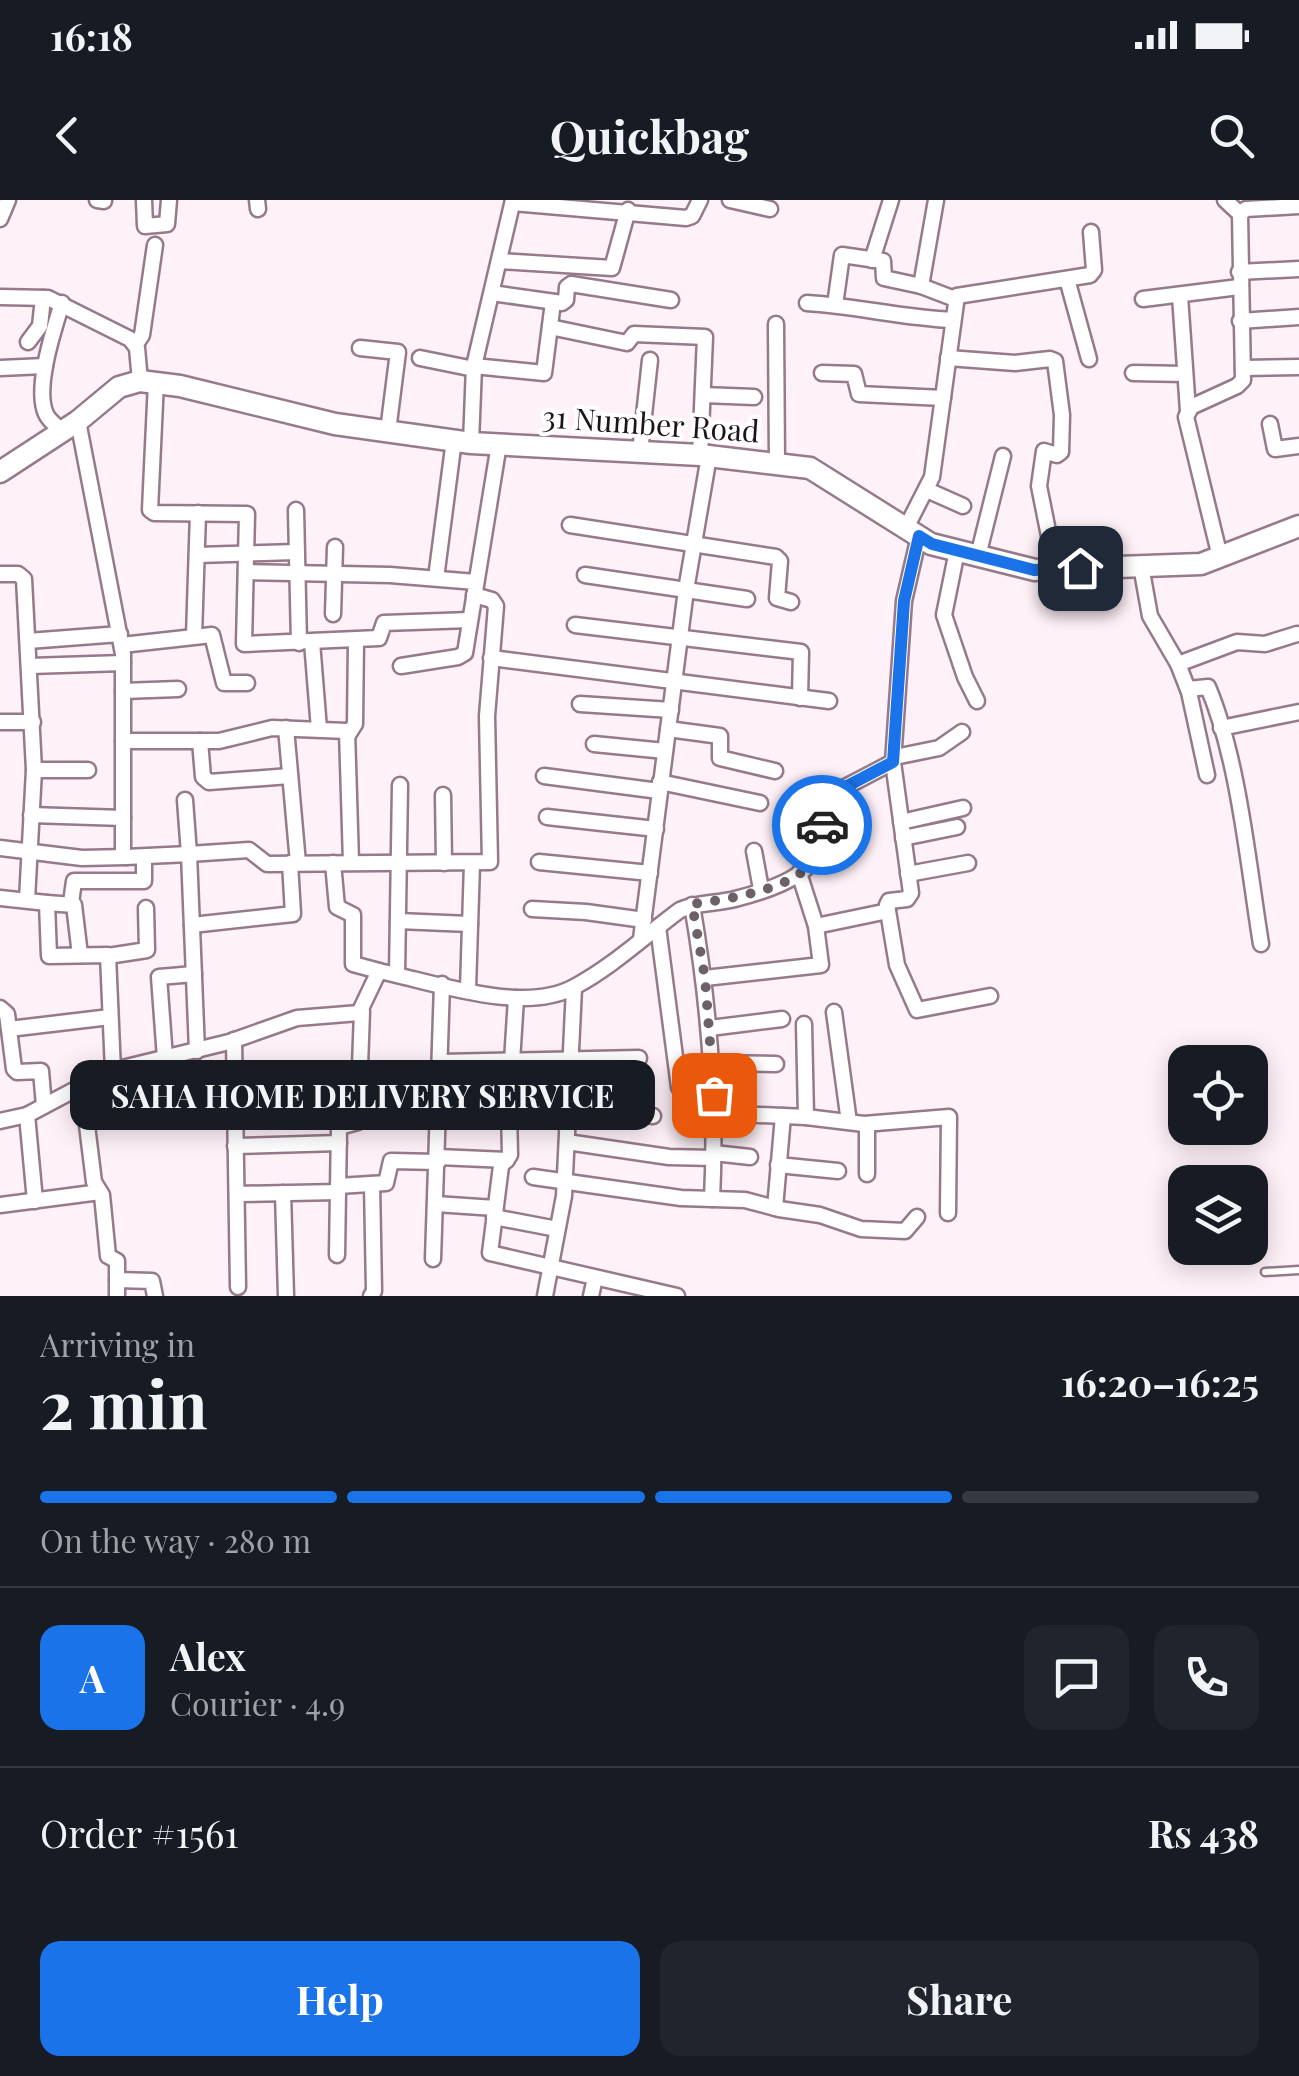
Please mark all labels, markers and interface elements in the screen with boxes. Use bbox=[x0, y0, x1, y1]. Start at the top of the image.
text: 16:18 bbox=[50, 10, 133, 61]
text: Quickbag bbox=[550, 105, 749, 165]
icon: back bbox=[40, 108, 95, 163]
icon: search bbox=[1204, 108, 1259, 163]
street label: 31 Number Road bbox=[541, 395, 761, 451]
pin bbox=[1038, 526, 1123, 611]
icon: home bbox=[1053, 541, 1108, 596]
courier bbox=[772, 775, 872, 875]
icon: car bbox=[795, 798, 850, 853]
map controls bbox=[1168, 1045, 1268, 1265]
button: locate bbox=[1168, 1045, 1268, 1145]
pin bbox=[672, 1053, 757, 1138]
callout: SAHA HOME DELIVERY SERVICE bbox=[69, 1060, 654, 1130]
icon: bag bbox=[687, 1068, 742, 1123]
text: SAHA HOME DELIVERY SERVICE bbox=[111, 1073, 614, 1116]
button: layers bbox=[1168, 1165, 1268, 1265]
text: Arriving in bbox=[40, 1322, 195, 1365]
text: 16:20–16:25 bbox=[1061, 1356, 1259, 1407]
text: 2 min bbox=[40, 1359, 208, 1445]
text: On the way · 280 m bbox=[40, 1518, 311, 1561]
button: chat bbox=[1024, 1625, 1129, 1730]
button: phone bbox=[1154, 1625, 1259, 1730]
text: Alex bbox=[170, 1630, 246, 1681]
text: A bbox=[80, 1652, 105, 1703]
text: Courier · 4.9 bbox=[170, 1681, 345, 1724]
text: Order #1561 bbox=[40, 1807, 238, 1858]
text: Rs 438 bbox=[1148, 1807, 1259, 1858]
button: Help bbox=[40, 1941, 640, 2056]
button: Share bbox=[660, 1941, 1259, 2056]

